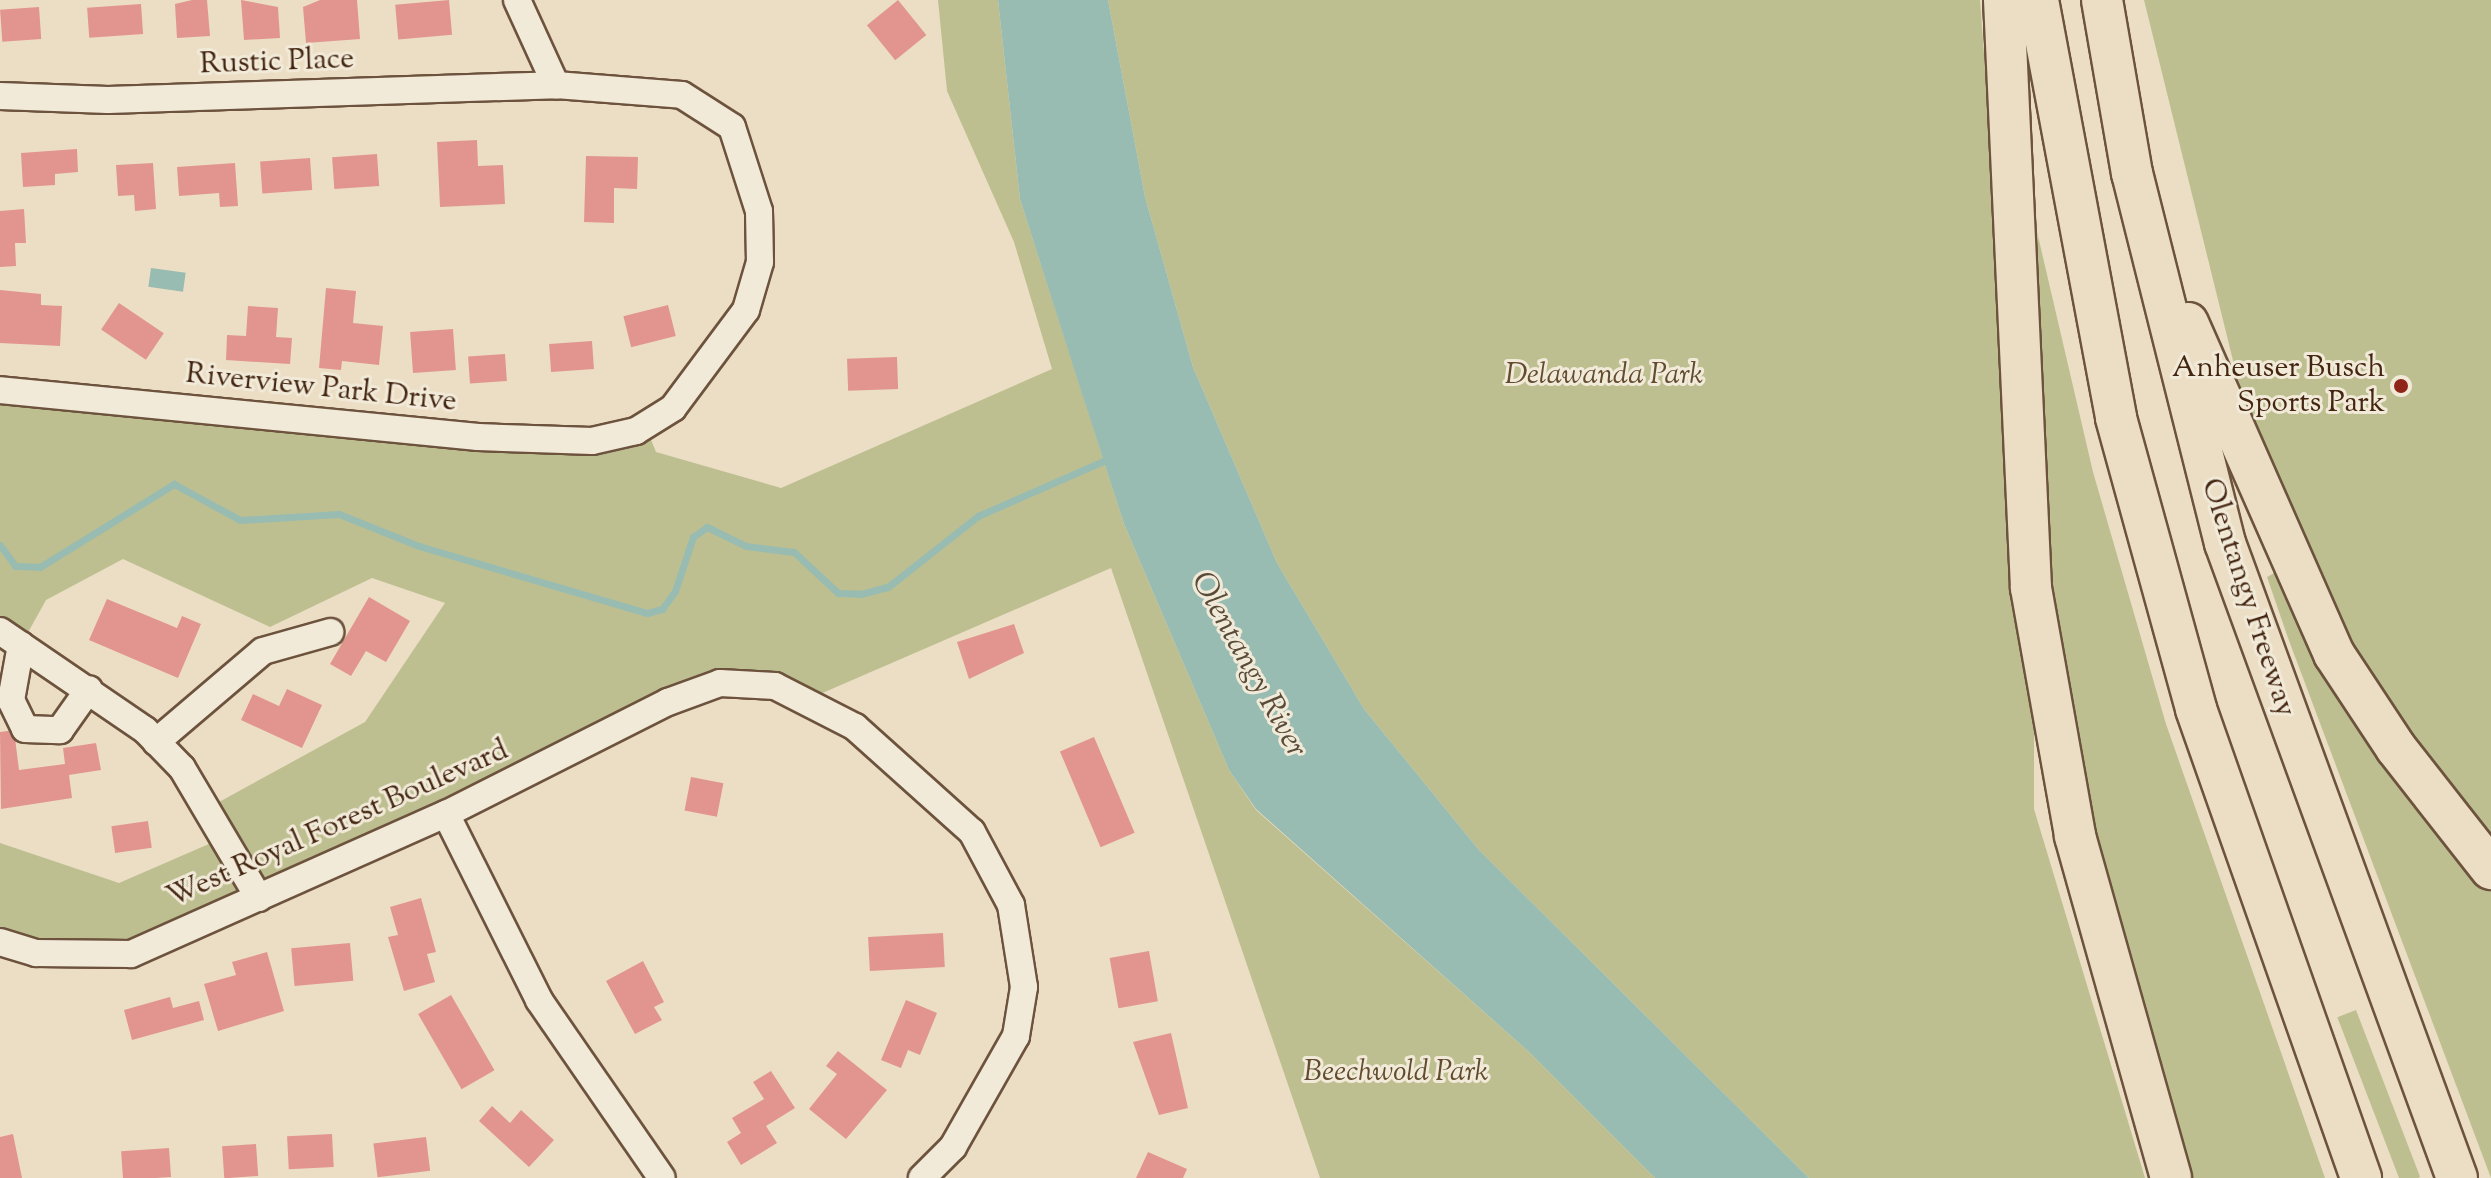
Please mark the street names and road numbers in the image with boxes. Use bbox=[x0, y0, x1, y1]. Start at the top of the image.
street label: Rustic Place bbox=[199, 42, 355, 84]
street label: Riverview Park Drive bbox=[184, 357, 458, 421]
street label: Olentangy Freeway bbox=[2192, 474, 2302, 722]
street label: West Royal Forest Boulevard bbox=[162, 733, 514, 917]

